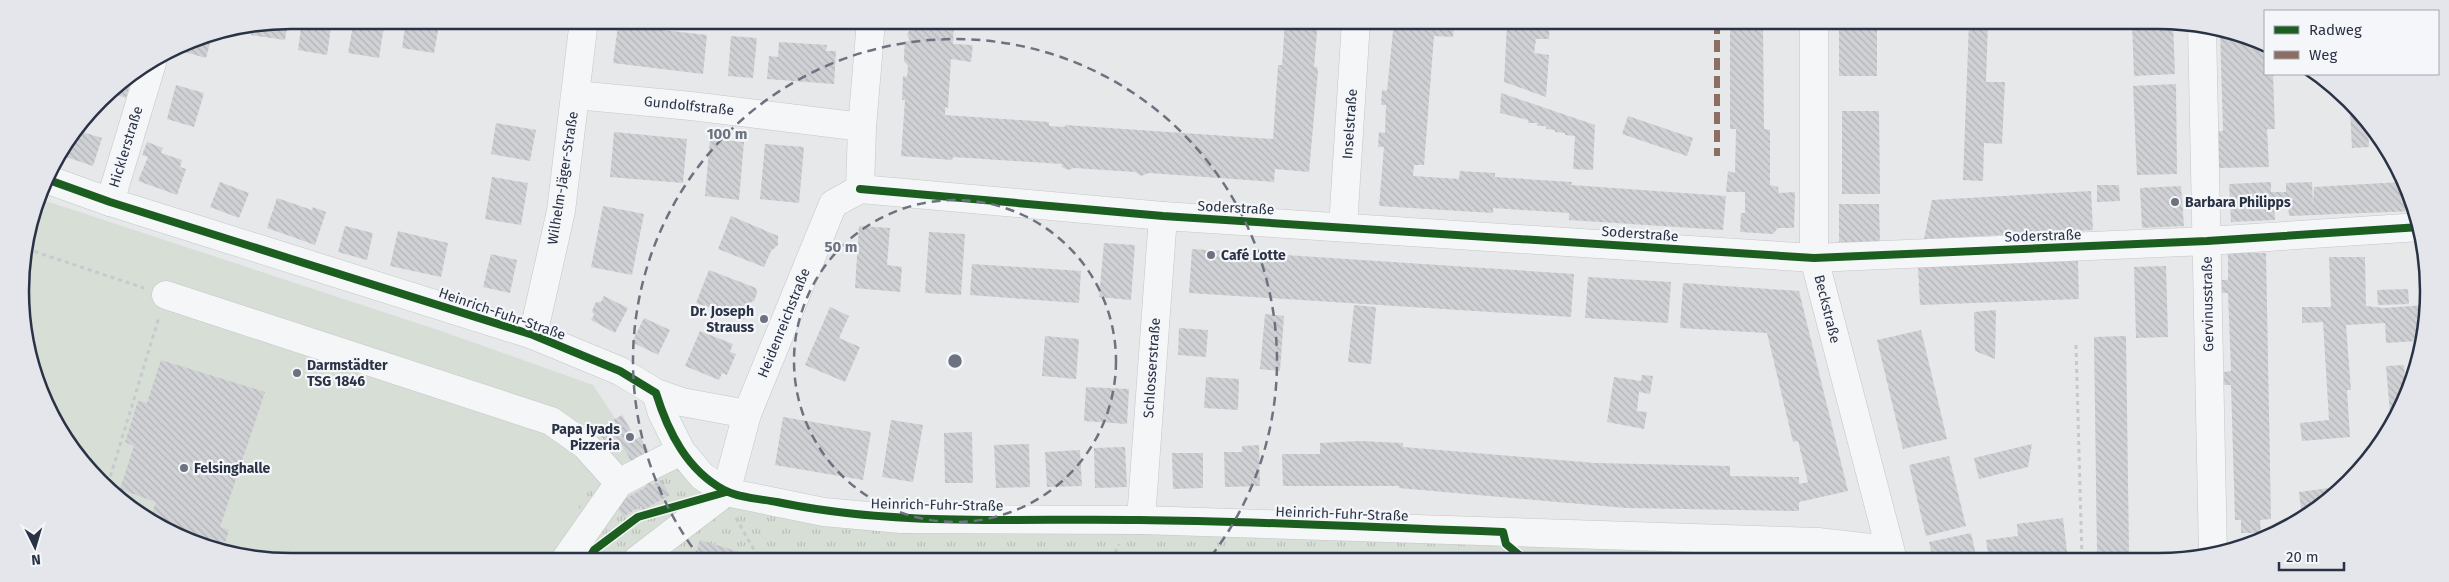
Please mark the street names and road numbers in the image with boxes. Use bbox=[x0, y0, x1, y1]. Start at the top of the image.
street label: Inselstraße bbox=[1339, 88, 1361, 160]
street label: Gundolfstraße bbox=[643, 93, 735, 119]
street label: Hicklerstraße bbox=[106, 104, 146, 190]
street label: Wilhelm-Jäger-Straße bbox=[544, 110, 582, 246]
street label: Soderstraße bbox=[1197, 197, 1275, 219]
street label: Soderstraße bbox=[1601, 223, 1679, 245]
street label: Soderstraße bbox=[2004, 226, 2082, 246]
street label: Gervinusstraße bbox=[2199, 256, 2217, 352]
street label: Heidenreichstraße bbox=[754, 266, 814, 380]
street label: Beckstraße bbox=[1810, 273, 1844, 345]
street label: Heinrich-Fuhr-Straße bbox=[436, 284, 568, 344]
street label: Schlosserstraße bbox=[1140, 317, 1164, 419]
street label: Heinrich-Fuhr-Straße bbox=[870, 495, 1004, 515]
street label: Heinrich-Fuhr-Straße bbox=[1275, 503, 1409, 525]

